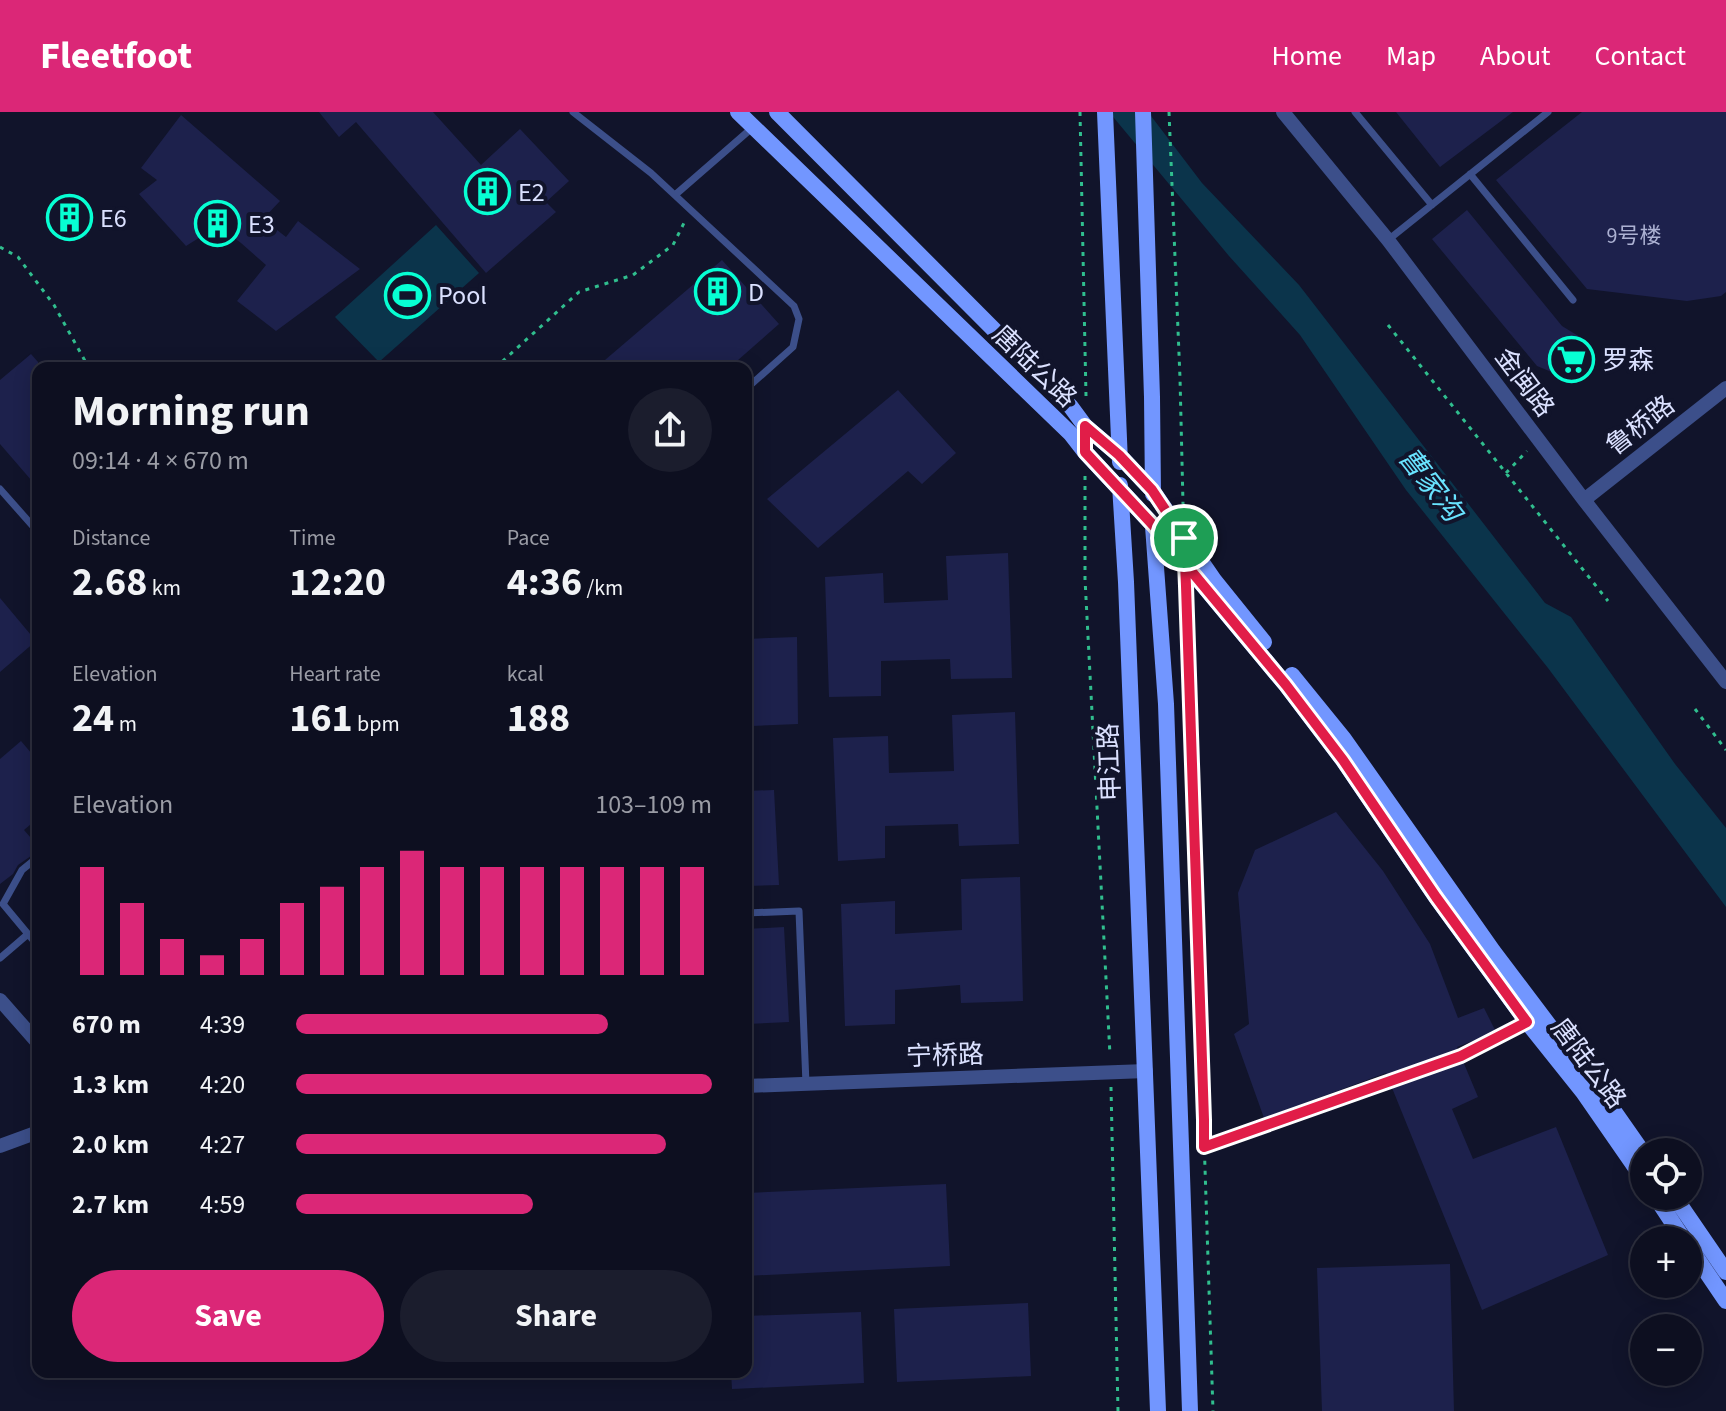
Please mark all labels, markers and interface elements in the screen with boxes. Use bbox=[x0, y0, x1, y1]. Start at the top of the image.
text: Fleetfoot bbox=[40, 29, 192, 83]
text: Home bbox=[1271, 36, 1342, 76]
text: Map bbox=[1386, 36, 1436, 76]
text: About bbox=[1480, 36, 1551, 76]
text: Contact bbox=[1595, 36, 1686, 76]
building icon: E2 bbox=[463, 168, 511, 216]
place label: E2 bbox=[518, 174, 545, 211]
building icon: E6 bbox=[45, 194, 93, 242]
place label: E6 bbox=[100, 200, 127, 237]
building icon: E3 bbox=[193, 200, 241, 248]
place label: E3 bbox=[248, 206, 275, 243]
house number: 9号楼 bbox=[1607, 220, 1661, 252]
building icon: D bbox=[693, 268, 741, 316]
sports icon: Pool bbox=[383, 271, 431, 319]
place label: D bbox=[748, 274, 764, 311]
place label: Pool bbox=[438, 277, 487, 314]
street label: 唐陆公路 bbox=[984, 317, 1085, 416]
supermarket icon: 罗森 bbox=[1547, 336, 1595, 384]
street label: 金闽路 bbox=[1486, 340, 1563, 425]
place label: 罗森 bbox=[1602, 342, 1654, 379]
text: Morning run bbox=[72, 380, 310, 443]
street label: 鲁桥路 bbox=[1598, 387, 1682, 464]
button: share bbox=[628, 388, 712, 472]
water label: 曹家沟 bbox=[1389, 439, 1474, 532]
text: 09:14 · 4 × 670 m bbox=[72, 442, 249, 479]
pin bbox=[1150, 504, 1218, 572]
icon: arrive bbox=[1162, 516, 1206, 560]
text: Distance bbox=[72, 522, 150, 554]
text: Time bbox=[289, 522, 336, 554]
text: Pace bbox=[507, 522, 550, 554]
text: 2.68 bbox=[72, 554, 147, 611]
text: 12:20 bbox=[289, 554, 386, 611]
text: 4:36 bbox=[507, 554, 582, 611]
text: km bbox=[147, 572, 181, 604]
text: /km bbox=[582, 572, 623, 604]
text: Elevation bbox=[72, 658, 158, 690]
text: Heart rate bbox=[289, 658, 381, 690]
text: kcal bbox=[507, 658, 544, 690]
text: 24 bbox=[72, 690, 114, 747]
text: 161 bbox=[289, 690, 353, 747]
text: 188 bbox=[507, 690, 570, 747]
text: m bbox=[114, 708, 137, 740]
text: bpm bbox=[353, 708, 400, 740]
street label: 申江路 bbox=[1090, 722, 1129, 802]
text: Elevation bbox=[72, 786, 173, 823]
text: 103–109 m bbox=[595, 786, 712, 823]
text: 670 m bbox=[72, 1006, 141, 1043]
text: 4:39 bbox=[200, 1006, 245, 1043]
street label: 唐陆公路 bbox=[1543, 1011, 1635, 1116]
street label: 宁桥路 bbox=[905, 1036, 985, 1075]
text: 1.3 km bbox=[72, 1066, 149, 1103]
text: 4:20 bbox=[200, 1066, 245, 1103]
text: 2.0 km bbox=[72, 1126, 149, 1163]
text: 4:27 bbox=[200, 1126, 245, 1163]
map controls bbox=[1630, 1138, 1702, 1386]
button: locate bbox=[1630, 1138, 1702, 1210]
text: 2.7 km bbox=[72, 1186, 149, 1223]
text: 4:59 bbox=[200, 1186, 245, 1223]
button: + bbox=[1630, 1226, 1702, 1298]
button: Save bbox=[72, 1270, 384, 1362]
button: Share bbox=[400, 1270, 712, 1362]
button: − bbox=[1630, 1314, 1702, 1386]

